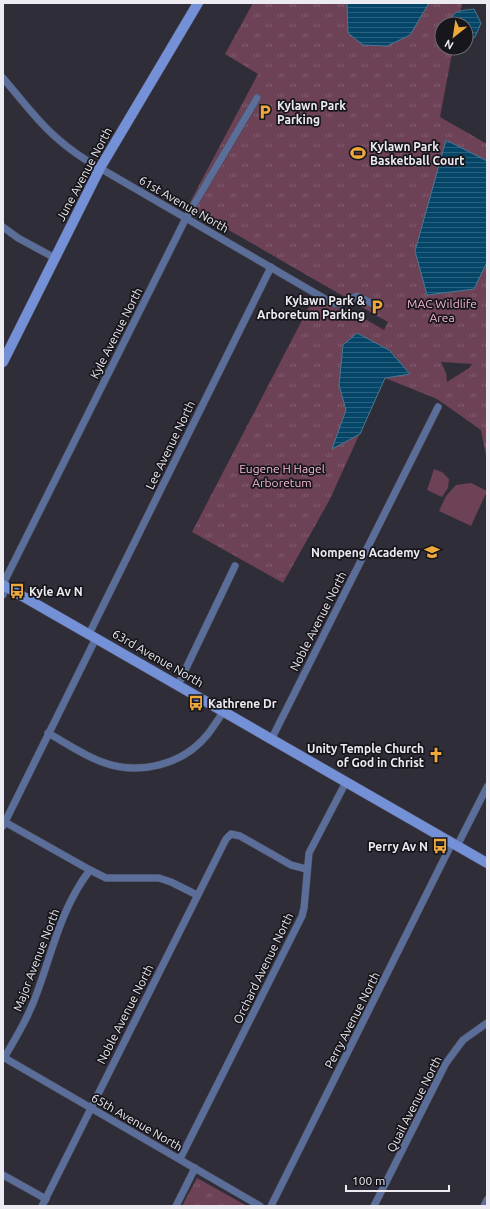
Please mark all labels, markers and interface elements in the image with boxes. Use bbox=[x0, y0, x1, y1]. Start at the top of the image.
north arrow bbox=[434, 16, 474, 56]
text: N bbox=[442, 37, 456, 52]
place label: Kylawn Park Parking bbox=[277, 99, 346, 126]
parking icon: Kylawn Park Parking bbox=[256, 103, 274, 121]
street label: June Avenue North bbox=[54, 125, 114, 223]
place label: Kylawn Park Basketball Court bbox=[370, 140, 464, 167]
sports icon: Kylawn Park Basketball Court bbox=[349, 144, 367, 162]
street label: 61st Avenue North bbox=[137, 173, 231, 235]
street label: Kyle Avenue North bbox=[87, 285, 145, 381]
place label: Kylawn Park & Arboretum Parking bbox=[257, 294, 366, 321]
park label: MAC Wildlife Area bbox=[407, 297, 477, 324]
parking icon: Kylawn Park & Arboretum Parking bbox=[368, 298, 386, 316]
street label: Lee Avenue North bbox=[143, 399, 197, 491]
park label: Eugene H Hagel Arboretum bbox=[239, 462, 325, 489]
school or university icon: Nompeng Academy bbox=[423, 543, 441, 561]
place label: Nompeng Academy bbox=[311, 546, 421, 559]
street label: Noble Avenue North bbox=[287, 569, 349, 673]
bus stop icon: Kyle Av N bbox=[8, 582, 26, 600]
place label: Kyle Av N bbox=[29, 585, 83, 598]
street label: 63rd Avenue North bbox=[110, 627, 206, 689]
bus stop icon: Kathrene Dr bbox=[187, 694, 205, 712]
place label: Kathrene Dr bbox=[208, 697, 277, 710]
place label: Unity Temple Church of God in Christ bbox=[307, 742, 424, 769]
church icon: Unity Temple Church of God in Christ bbox=[427, 746, 445, 764]
bus stop icon: Perry Av N bbox=[431, 837, 449, 855]
place label: Perry Av N bbox=[368, 840, 428, 853]
street label: Major Avenue North bbox=[10, 907, 62, 1013]
street label: Orchard Avenue North bbox=[230, 910, 296, 1026]
street label: Noble Avenue North bbox=[94, 962, 156, 1066]
street label: Perry Avenue North bbox=[322, 970, 382, 1070]
street label: Quail Avenue North bbox=[384, 1054, 444, 1154]
street label: 65th Avenue North bbox=[89, 1091, 185, 1153]
scale bar bbox=[346, 1167, 449, 1193]
text: 100 m bbox=[352, 1174, 385, 1187]

